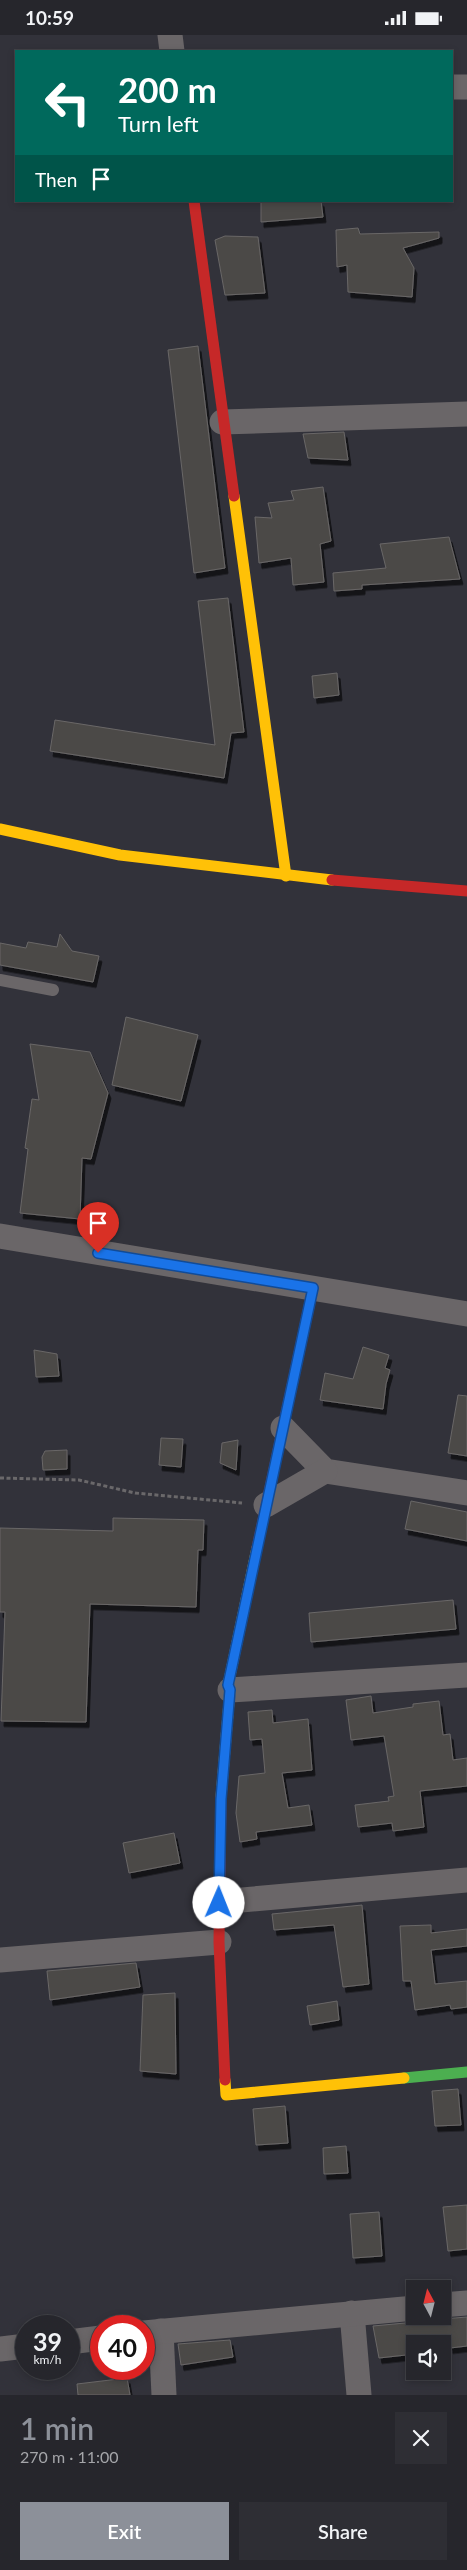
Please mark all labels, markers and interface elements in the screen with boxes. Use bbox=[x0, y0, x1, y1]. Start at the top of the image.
text: 10:59 bbox=[25, 6, 74, 29]
text: 200 m bbox=[118, 68, 217, 110]
icon: left bbox=[35, 70, 100, 135]
text: Turn left bbox=[118, 110, 199, 137]
icon: arrive bbox=[87, 165, 115, 193]
text: Then bbox=[35, 168, 77, 191]
pin bbox=[77, 1202, 119, 1253]
icon: arrive bbox=[84, 1209, 112, 1237]
position arrow bbox=[192, 1876, 244, 1928]
north arrow bbox=[406, 2280, 451, 2325]
map controls bbox=[406, 2280, 451, 2380]
speed limit sign: 40 bbox=[90, 2315, 155, 2380]
text: 39 bbox=[33, 2326, 62, 2356]
button: sound bbox=[406, 2335, 451, 2380]
text: km/h bbox=[33, 2352, 62, 2367]
text: 1 min bbox=[20, 2410, 94, 2446]
button: close bbox=[395, 2412, 447, 2464]
text: 270 m · 11:00 bbox=[20, 2447, 119, 2466]
button: Exit bbox=[20, 2502, 229, 2560]
button: Share bbox=[239, 2502, 447, 2560]

